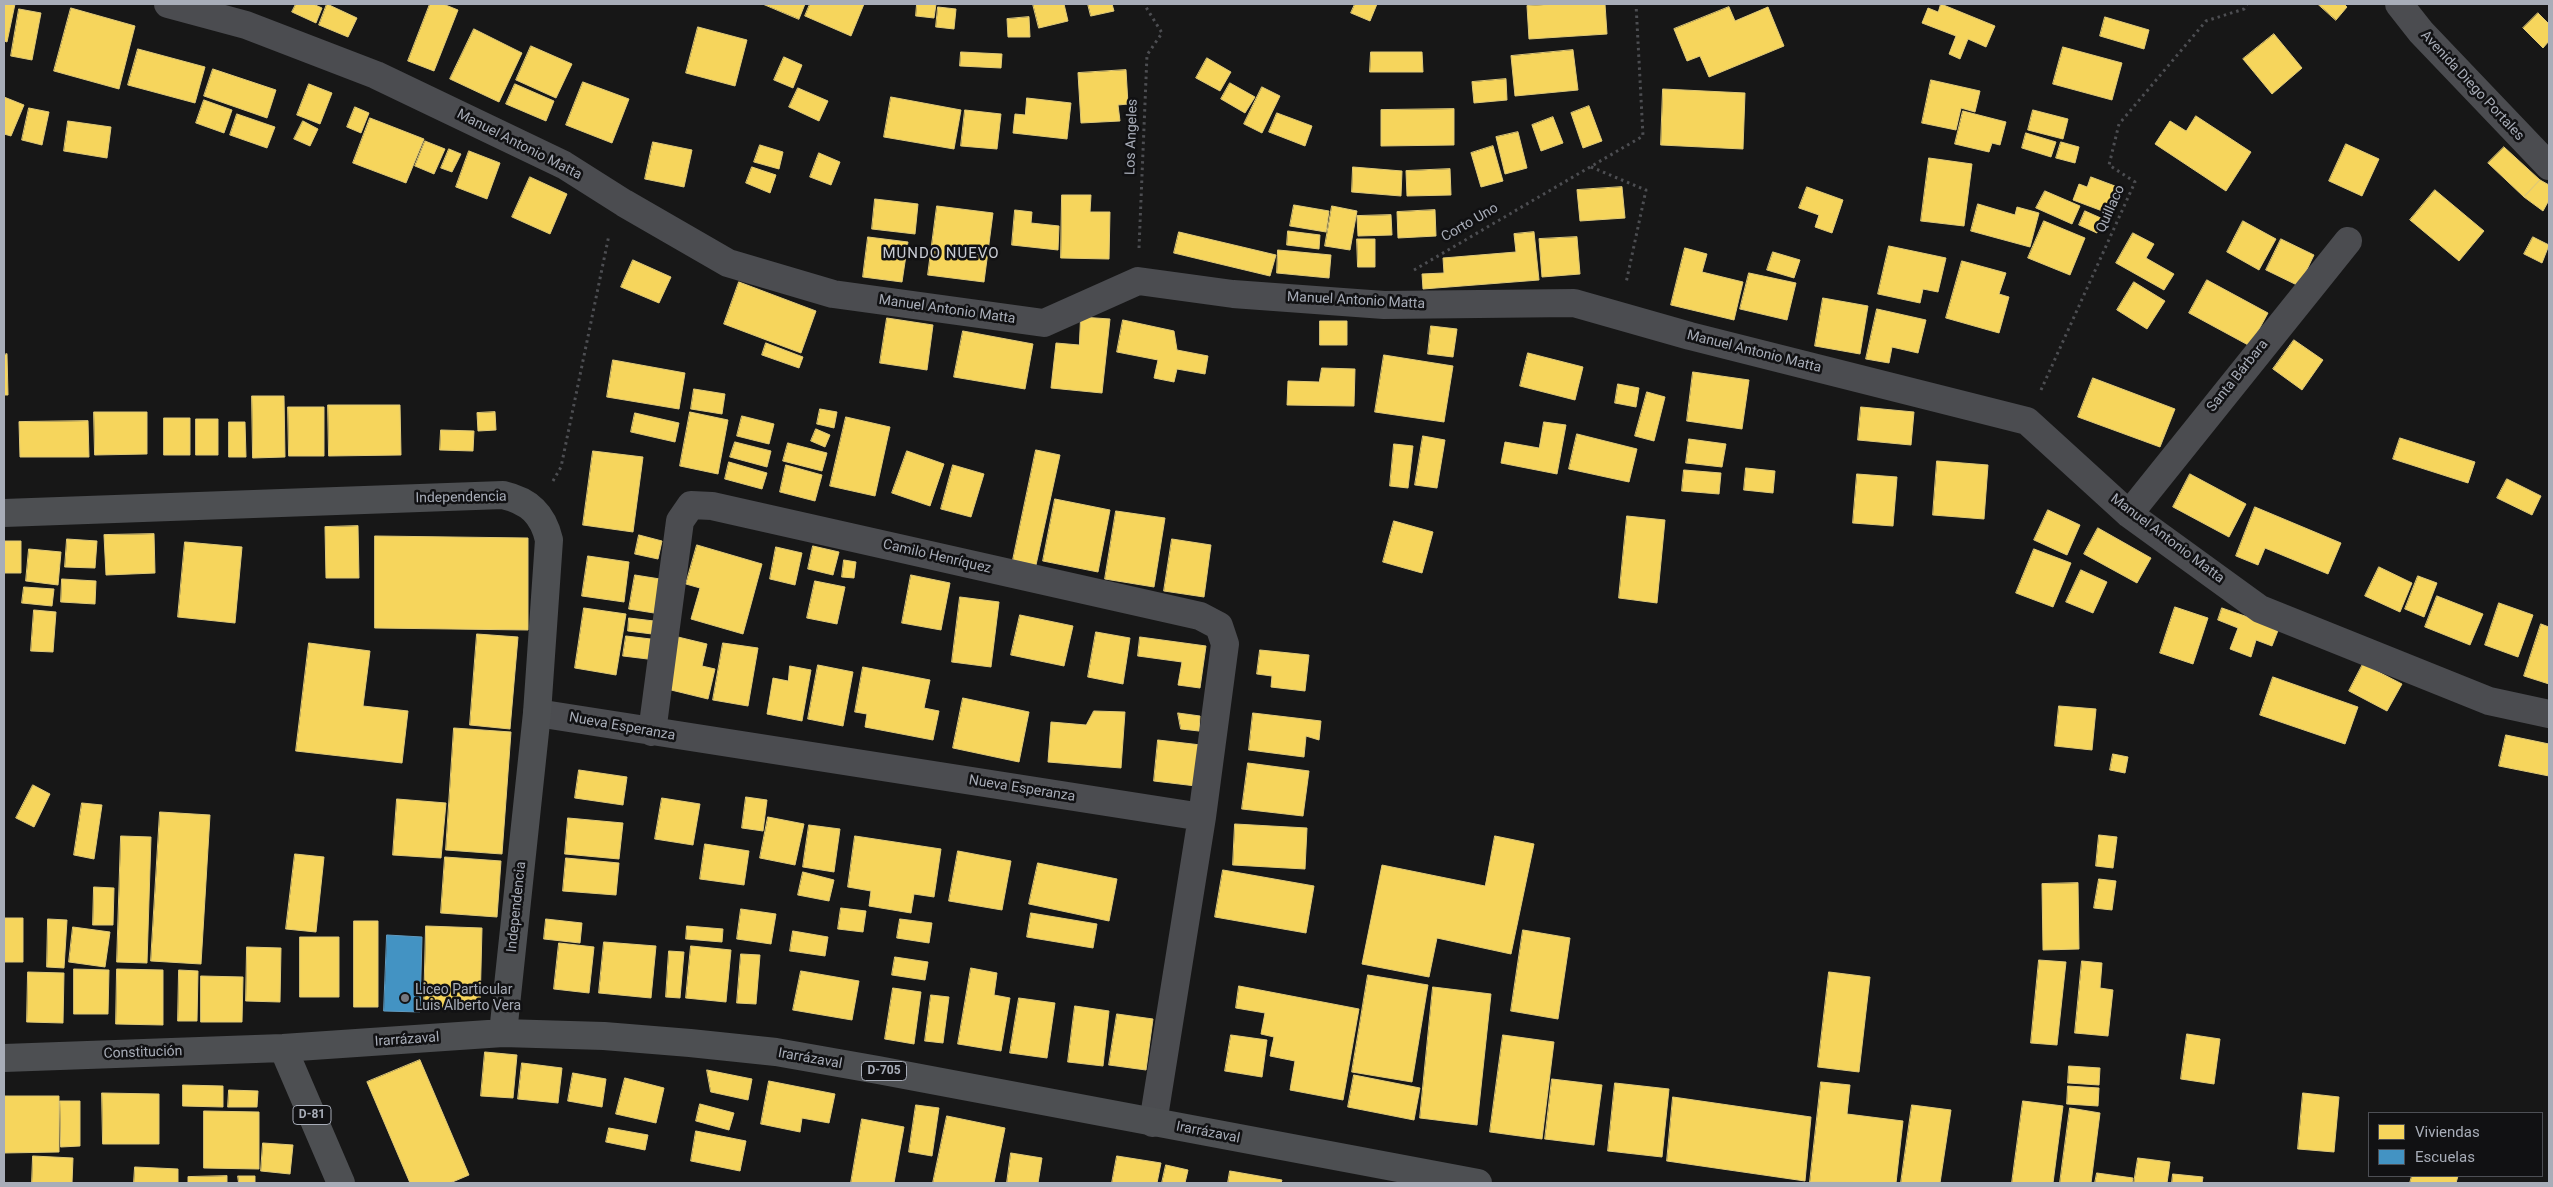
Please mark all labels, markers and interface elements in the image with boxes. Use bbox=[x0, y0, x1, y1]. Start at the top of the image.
street label: Avenida Diego Portales bbox=[2417, 27, 2527, 145]
street label: Los Angeles bbox=[1122, 99, 1142, 175]
street label: Manuel Antonio Matta bbox=[454, 106, 584, 184]
street label: Quillaco bbox=[2093, 183, 2129, 235]
street label: Corto Uno bbox=[1439, 200, 1501, 246]
district label: MUNDO NUEVO bbox=[881, 245, 1001, 263]
street label: Manuel Antonio Matta bbox=[1287, 289, 1425, 313]
street label: Manuel Antonio Matta bbox=[877, 292, 1017, 328]
street label: Manuel Antonio Matta bbox=[1685, 327, 1823, 377]
street label: Santa Bárbara bbox=[2204, 337, 2272, 415]
street label: Independencia bbox=[415, 489, 507, 507]
street label: Manuel Antonio Matta bbox=[2107, 491, 2227, 587]
street label: Camilo Henríquez bbox=[881, 536, 993, 578]
street label: Nueva Esperanza bbox=[568, 709, 676, 745]
street label: Nueva Esperanza bbox=[968, 772, 1076, 806]
street label: Independencia bbox=[504, 861, 530, 953]
place label: Liceo Particular Luis Alberto Vera bbox=[415, 982, 521, 1014]
marker: Liceo Particular Luis Alberto Vera bbox=[399, 992, 411, 1004]
street label: Irarrázaval bbox=[374, 1029, 440, 1051]
street label: Constitución bbox=[103, 1043, 183, 1063]
street label: Irarrázaval bbox=[777, 1045, 843, 1073]
road number: D-705 bbox=[862, 1062, 906, 1080]
road number: D-81 bbox=[293, 1106, 331, 1124]
legend bbox=[2368, 1112, 2543, 1177]
street label: Irarrázaval bbox=[1175, 1119, 1241, 1147]
text: Viviendas bbox=[2415, 1123, 2480, 1141]
text: Escuelas bbox=[2415, 1148, 2475, 1166]

